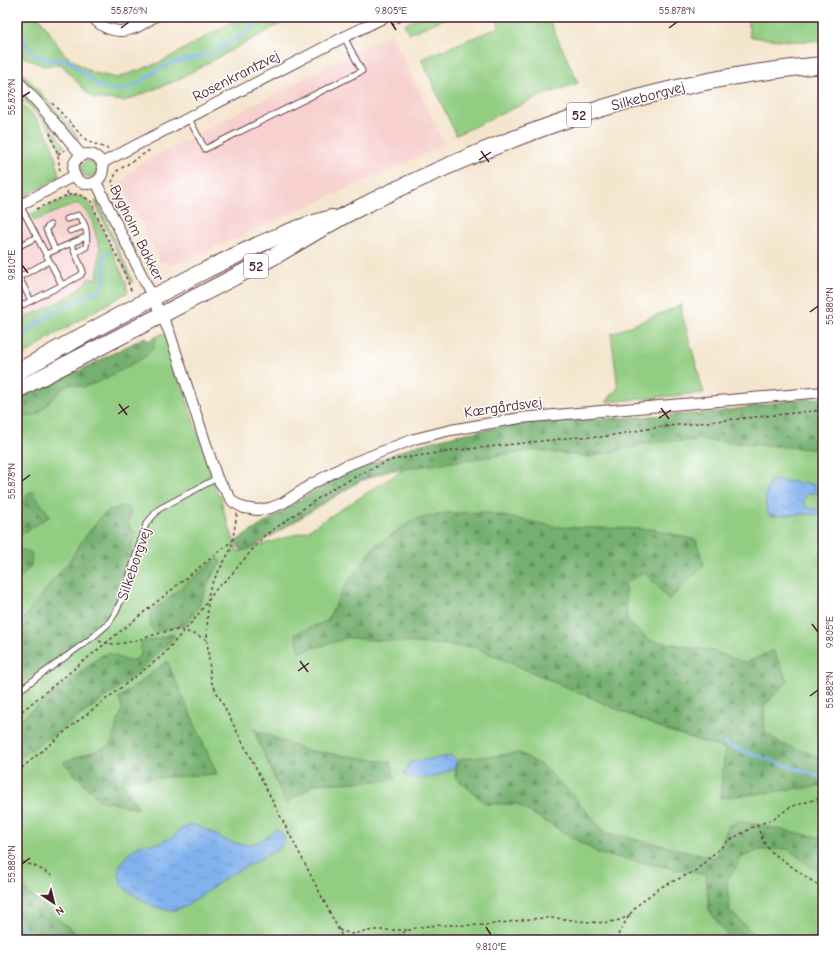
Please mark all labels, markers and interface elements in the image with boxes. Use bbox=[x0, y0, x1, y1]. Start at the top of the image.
text: 55.876°N bbox=[111, 5, 147, 17]
text: 9.805°E bbox=[375, 5, 407, 17]
text: 55.878°N bbox=[659, 5, 695, 17]
street label: Rosenkrantzvej bbox=[189, 46, 283, 106]
street label: Silkeborgvej bbox=[609, 77, 687, 115]
text: 55.876°N bbox=[6, 79, 18, 115]
road number: 52 bbox=[567, 103, 591, 127]
street label: Bygholm Bakker bbox=[106, 182, 168, 284]
text: 9.810°E bbox=[6, 250, 18, 280]
road number: 52 bbox=[244, 254, 268, 278]
text: 55.880°N bbox=[824, 287, 836, 325]
street label: Kærgårdsvej bbox=[463, 393, 543, 421]
text: 55.878°N bbox=[6, 463, 18, 499]
street label: Silkeborgvej bbox=[113, 525, 155, 603]
text: 9.805°E bbox=[824, 616, 836, 648]
text: 55.882°N bbox=[824, 672, 836, 708]
text: 55.880°N bbox=[6, 845, 18, 883]
north arrow bbox=[34, 883, 74, 923]
text: N bbox=[53, 903, 66, 918]
text: 9.810°E bbox=[476, 941, 506, 953]

